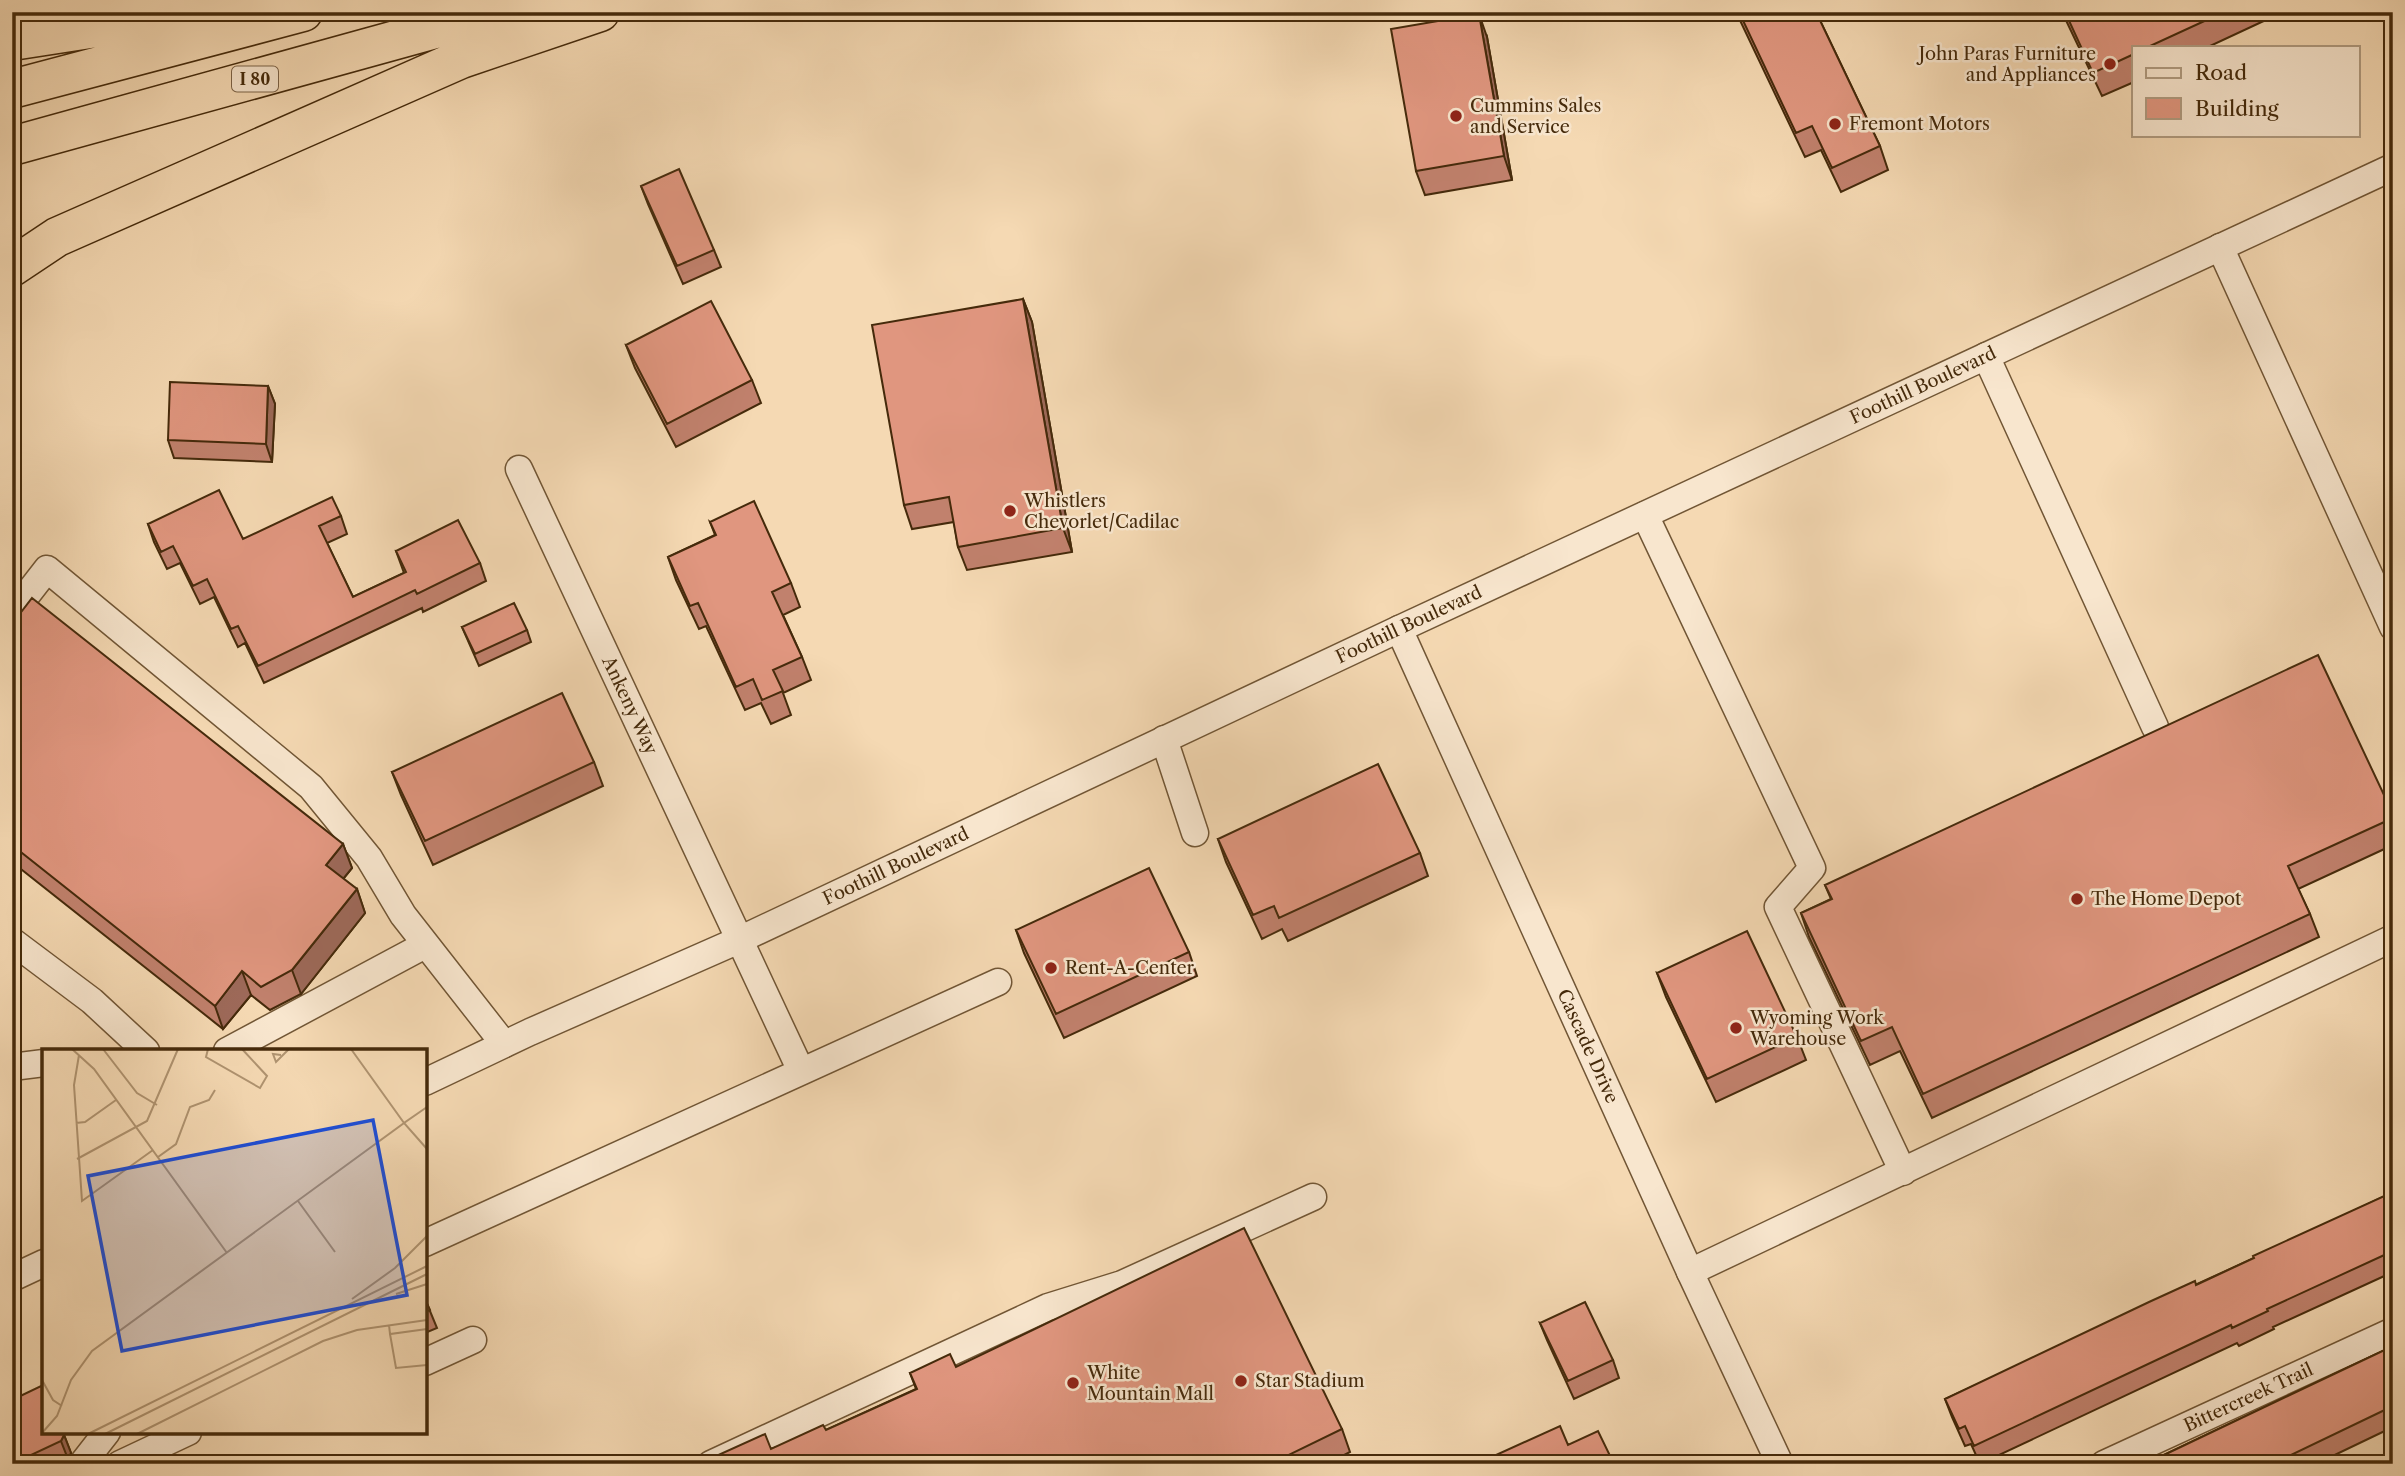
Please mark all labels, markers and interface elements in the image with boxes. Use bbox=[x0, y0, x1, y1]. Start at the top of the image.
place label: John Paras Furniture and Appliances bbox=[1916, 43, 2096, 86]
legend bbox=[2132, 46, 2360, 136]
marker: John Paras Furniture and Appliances bbox=[2102, 56, 2118, 72]
text: Road bbox=[2195, 60, 2247, 85]
road number: I 80 bbox=[232, 66, 278, 92]
place label: Cummins Sales and Service bbox=[1470, 95, 1601, 138]
text: Building bbox=[2195, 96, 2280, 121]
marker: Cummins Sales and Service bbox=[1448, 108, 1464, 124]
place label: Fremont Motors bbox=[1849, 113, 1990, 135]
marker: Fremont Motors bbox=[1827, 116, 1843, 132]
street label: Foothill Boulevard bbox=[1846, 342, 2000, 429]
place label: Whistlers Chevorlet/Cadilac bbox=[1023, 490, 1179, 533]
marker: Whistlers Chevorlet/Cadilac bbox=[1002, 503, 1018, 519]
street label: Foothill Boulevard bbox=[1332, 581, 1485, 668]
street label: Ankeny Way bbox=[597, 652, 663, 759]
street label: Foothill Boulevard bbox=[819, 822, 972, 910]
place label: The Home Depot bbox=[2091, 888, 2242, 910]
marker: The Home Depot bbox=[2069, 891, 2085, 907]
place label: Rent-A-Center bbox=[1065, 957, 1195, 979]
marker: Rent-A-Center bbox=[1043, 960, 1059, 976]
street label: Cascade Drive bbox=[1552, 986, 1623, 1107]
place label: Wyoming Work Warehouse bbox=[1749, 1007, 1885, 1050]
marker: Wyoming Work Warehouse bbox=[1728, 1020, 1744, 1036]
inset map bbox=[42, 1049, 427, 1434]
street label: Bittercreek Trail bbox=[2180, 1358, 2317, 1437]
place label: White Mountain Mall bbox=[1086, 1362, 1214, 1405]
place label: Star Stadium bbox=[1255, 1370, 1365, 1392]
marker: Star Stadium bbox=[1233, 1373, 1249, 1389]
marker: White Mountain Mall bbox=[1065, 1375, 1081, 1391]

